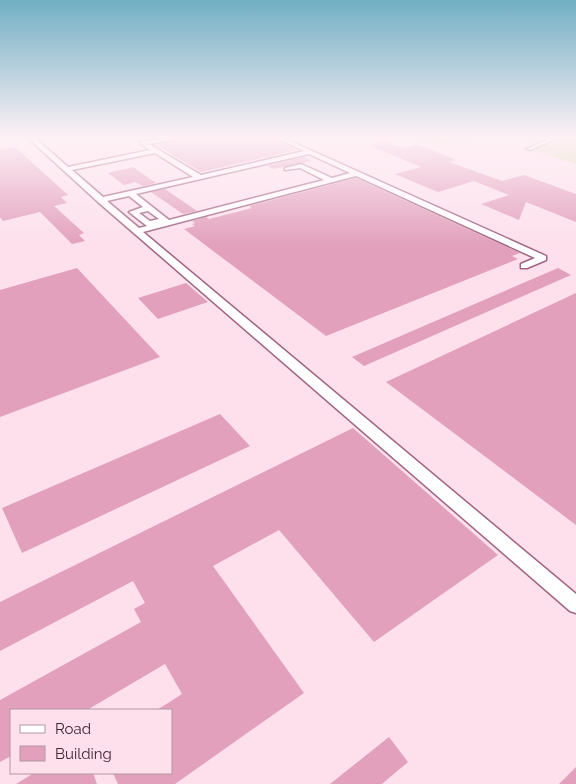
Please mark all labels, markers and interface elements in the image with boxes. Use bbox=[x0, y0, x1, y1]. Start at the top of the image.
legend bbox=[10, 709, 172, 774]
text: Road bbox=[55, 720, 91, 738]
text: Building bbox=[55, 745, 112, 763]

